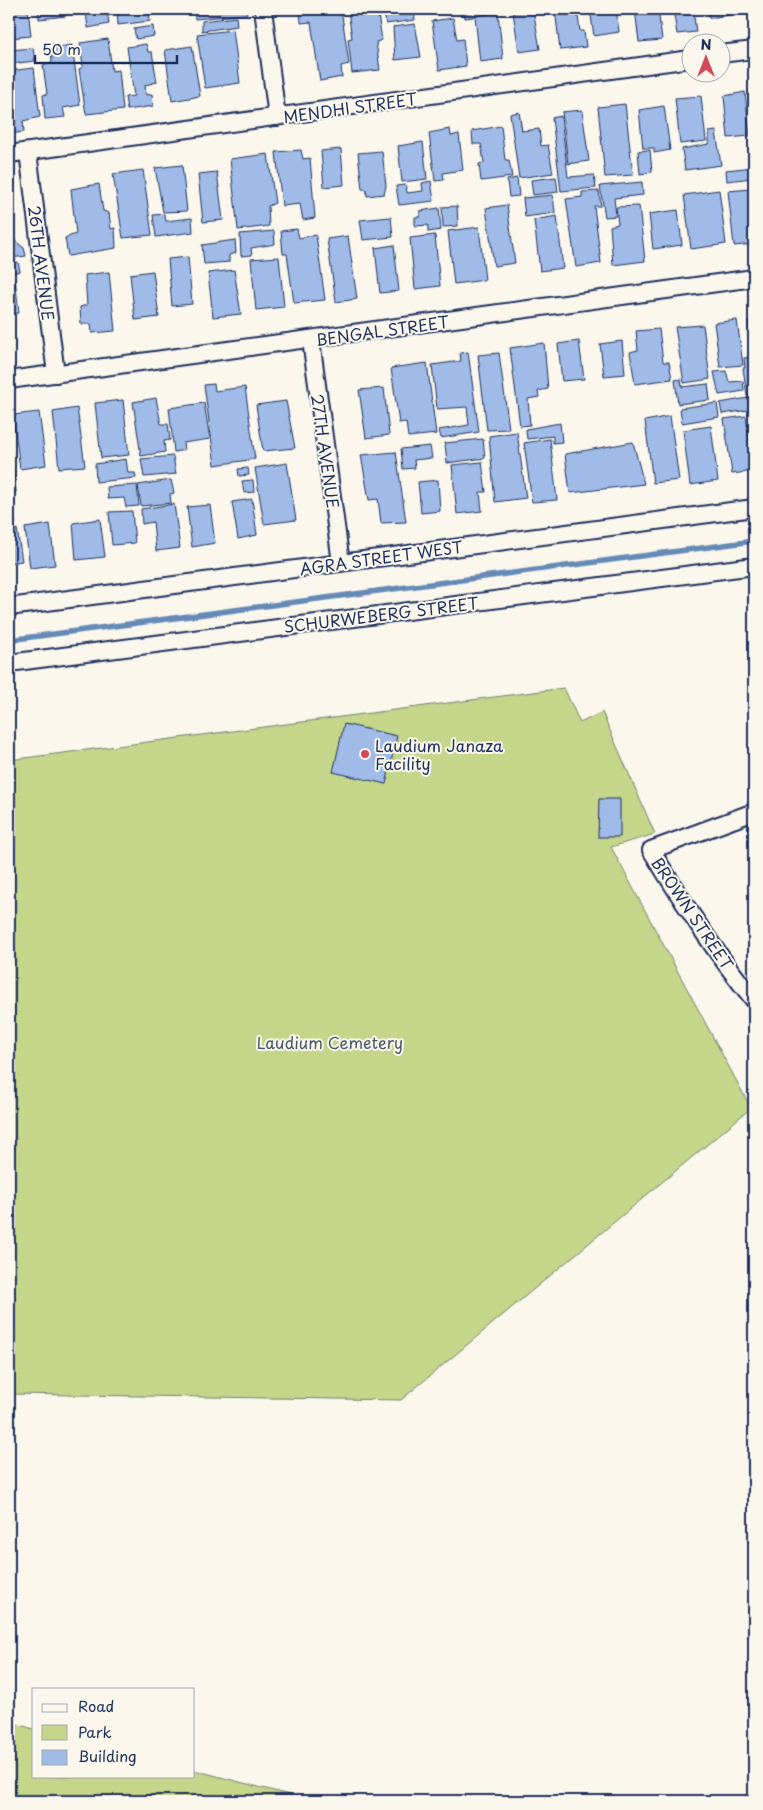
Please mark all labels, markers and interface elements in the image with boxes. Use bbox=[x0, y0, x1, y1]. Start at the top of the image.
scale bar bbox=[35, 32, 178, 64]
north arrow bbox=[680, 32, 730, 82]
text: N bbox=[700, 34, 712, 55]
text: 50 m bbox=[42, 37, 81, 60]
street label: MENDHI STREET bbox=[282, 86, 418, 128]
street label: 26TH AVENUE bbox=[23, 204, 61, 322]
street label: BENGAL STREET bbox=[314, 309, 450, 351]
street label: 27TH AVENUE bbox=[306, 392, 346, 510]
street label: AGRA STREET WEST bbox=[298, 534, 464, 580]
street label: SCHURWEBERG STREET bbox=[282, 590, 480, 638]
place label: Laudium Janaza Facility bbox=[375, 733, 503, 775]
marker: Laudium Janaza Facility bbox=[359, 748, 371, 760]
street label: BROWN STREET bbox=[646, 852, 740, 974]
park label: Laudium Cemetery bbox=[257, 1030, 403, 1054]
legend bbox=[32, 1688, 195, 1778]
text: Road bbox=[78, 1694, 114, 1717]
text: Park bbox=[78, 1720, 112, 1743]
text: Building bbox=[78, 1744, 137, 1767]

